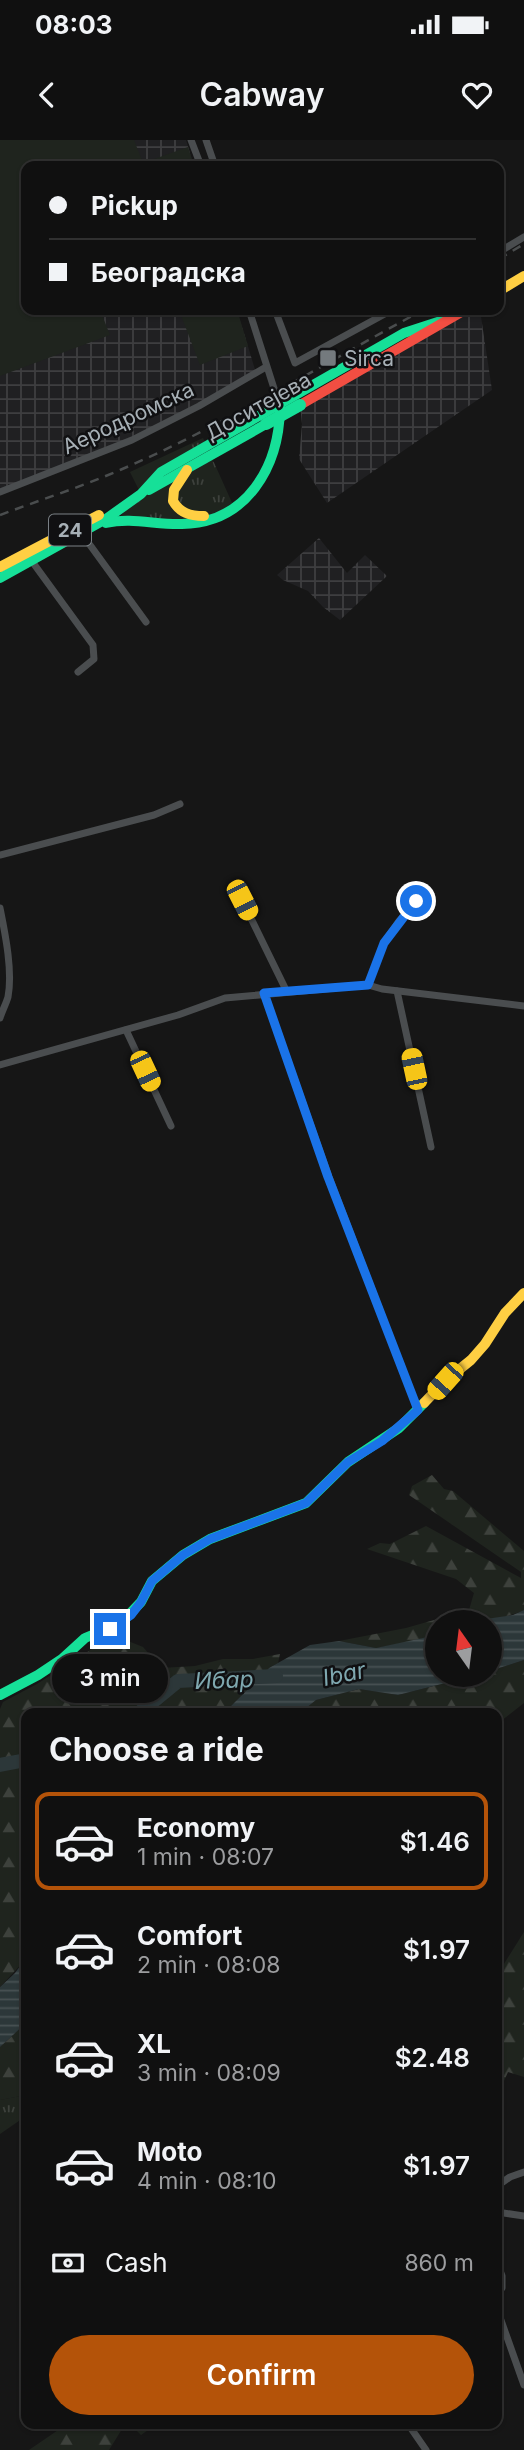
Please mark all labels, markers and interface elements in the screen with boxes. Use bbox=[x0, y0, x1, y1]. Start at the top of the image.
text: 08:03 bbox=[35, 9, 112, 40]
text: Cabway bbox=[200, 75, 324, 114]
icon: back bbox=[28, 76, 66, 114]
icon: heart bbox=[458, 76, 496, 114]
text: Pickup bbox=[91, 190, 178, 221]
text: Београдска bbox=[91, 257, 246, 288]
place label: Sirca bbox=[344, 346, 394, 371]
marker: Sirca bbox=[318, 348, 338, 368]
street label: Доситејева bbox=[201, 367, 315, 445]
street label: Аеродромска bbox=[58, 377, 198, 459]
road number: 24 bbox=[49, 514, 91, 546]
car bbox=[224, 877, 261, 923]
route start bbox=[400, 885, 432, 917]
car bbox=[400, 1046, 429, 1092]
car bbox=[127, 1048, 164, 1094]
car bbox=[424, 1358, 467, 1404]
north arrow bbox=[425, 1610, 502, 1687]
map controls bbox=[425, 1610, 502, 1687]
route end bbox=[94, 1613, 126, 1645]
callout: 3 min bbox=[52, 1654, 168, 1702]
water label: Ibar bbox=[320, 1656, 369, 1692]
text: 3 min bbox=[79, 1664, 141, 1692]
water label: Ибар bbox=[194, 1665, 254, 1695]
text: Choose a ride bbox=[49, 1730, 264, 1769]
icon: car bbox=[53, 1810, 116, 1873]
text: Economy bbox=[137, 1812, 255, 1843]
text: $1.46 bbox=[400, 1826, 470, 1857]
text: 1 min · 08:07 bbox=[137, 1843, 274, 1871]
icon: car bbox=[53, 1918, 116, 1981]
text: Comfort bbox=[137, 1920, 242, 1951]
text: $1.97 bbox=[403, 1934, 470, 1965]
text: 2 min · 08:08 bbox=[137, 1951, 280, 1979]
icon: car bbox=[53, 2026, 116, 2089]
text: XL bbox=[137, 2028, 171, 2059]
text: $2.48 bbox=[395, 2042, 470, 2073]
text: 3 min · 08:09 bbox=[137, 2059, 281, 2087]
icon: car bbox=[53, 2134, 116, 2197]
text: Moto bbox=[137, 2136, 202, 2167]
text: $1.97 bbox=[403, 2150, 470, 2181]
text: 4 min · 08:10 bbox=[137, 2167, 276, 2195]
icon: cash bbox=[49, 2244, 87, 2282]
text: Cash bbox=[105, 2247, 168, 2278]
text: 860 m bbox=[404, 2249, 474, 2277]
button: Confirm bbox=[49, 2335, 474, 2415]

